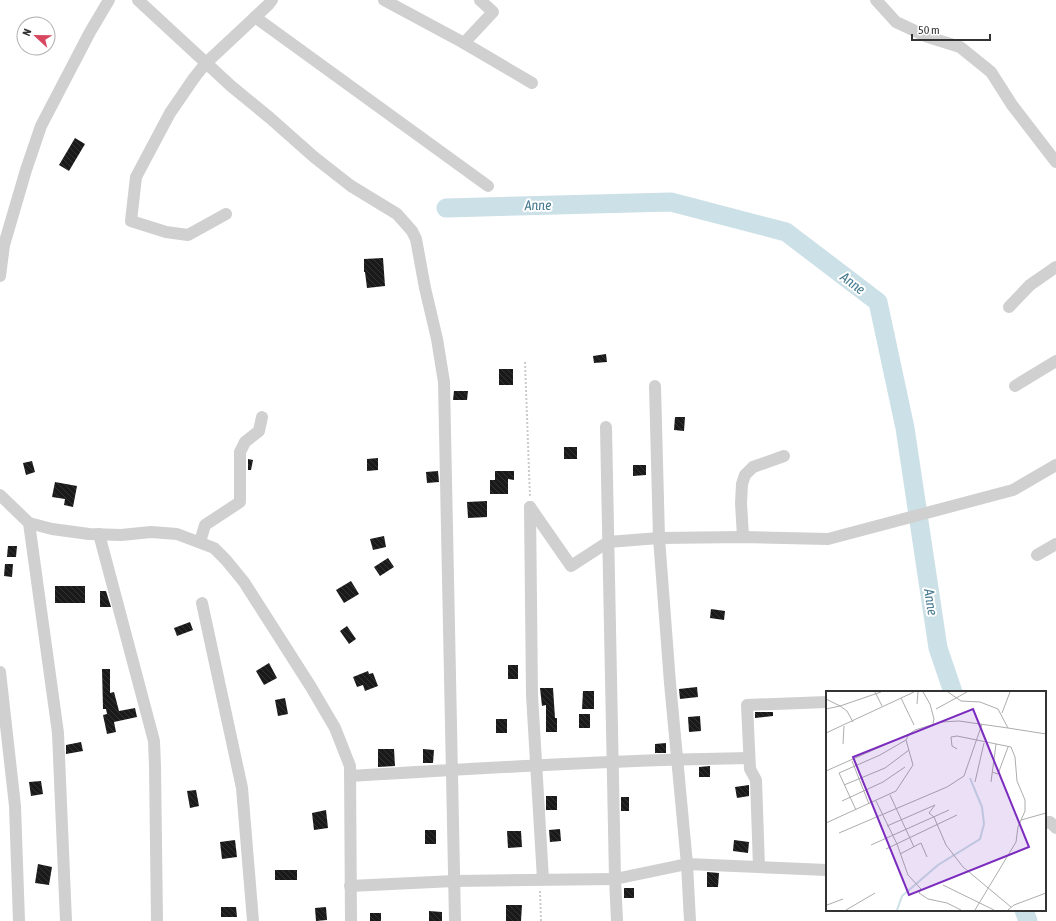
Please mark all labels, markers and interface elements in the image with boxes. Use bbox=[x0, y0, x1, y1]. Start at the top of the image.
north arrow bbox=[16, 16, 56, 56]
scale bar bbox=[912, 16, 990, 42]
text: 50 m bbox=[918, 23, 940, 37]
text: N bbox=[20, 27, 34, 38]
water label: Anne bbox=[523, 197, 552, 213]
water label: Anne bbox=[837, 268, 869, 297]
water label: Anne bbox=[921, 587, 941, 616]
inset map bbox=[826, 691, 1046, 911]

